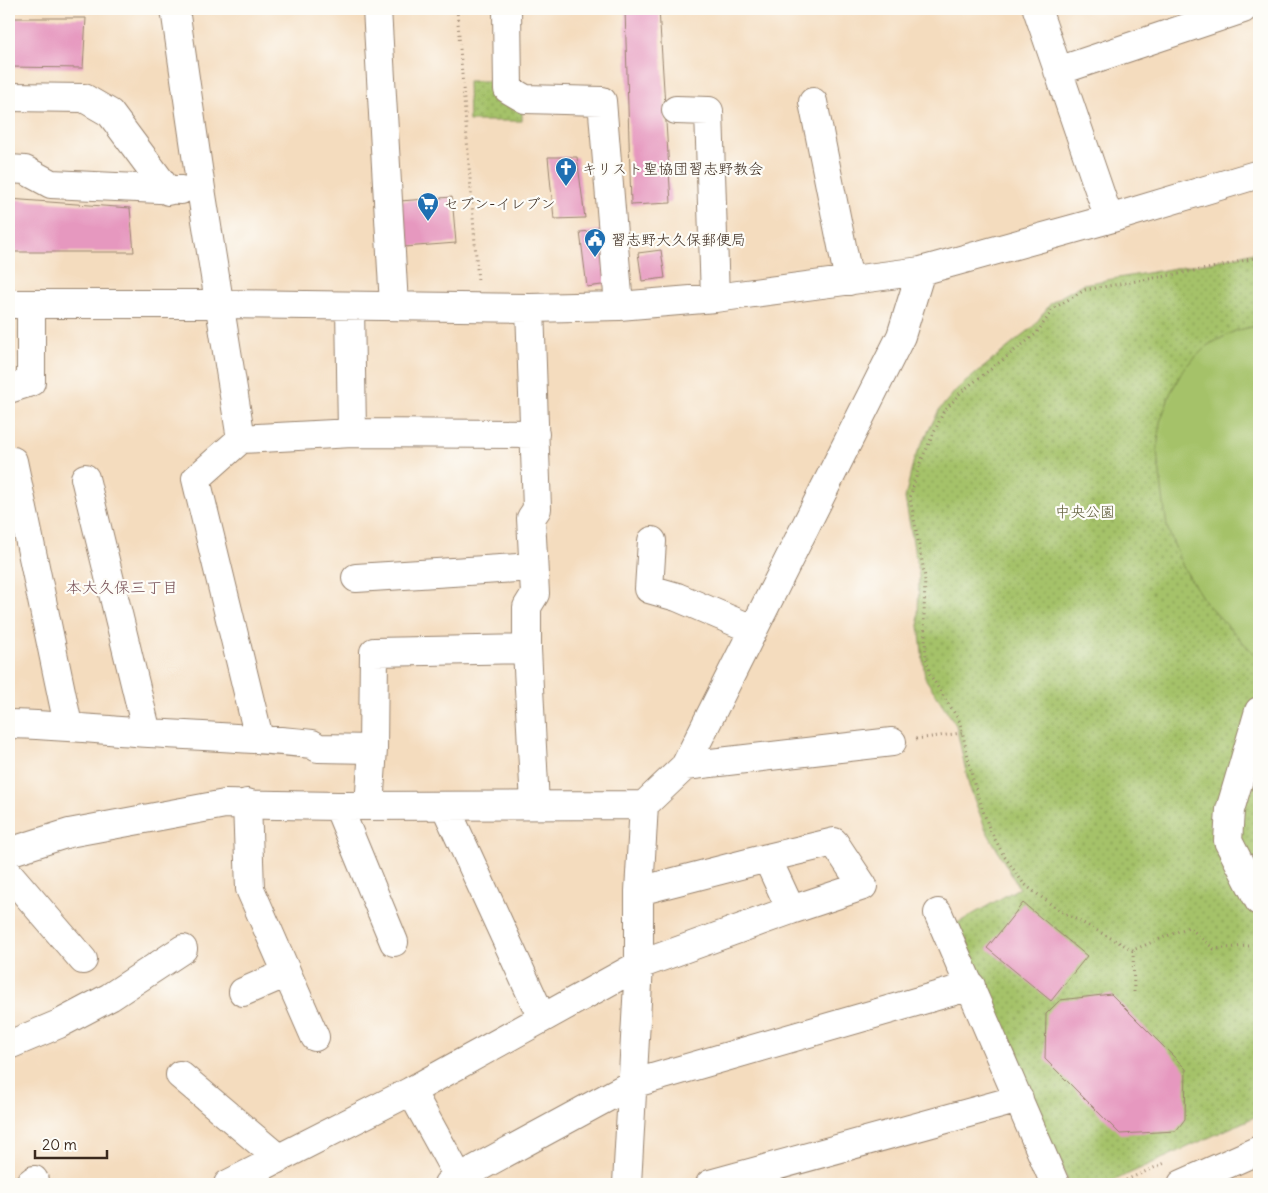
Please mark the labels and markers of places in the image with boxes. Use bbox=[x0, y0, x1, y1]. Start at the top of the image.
church icon: キリスト聖協団習志野教会 bbox=[554, 156, 578, 187]
place label: キリスト聖協団習志野教会 bbox=[582, 159, 763, 178]
supermarket icon: セブン-イレブン bbox=[416, 191, 440, 222]
place label: セブン-イレブン bbox=[444, 194, 555, 213]
public building icon: 習志野大久保郵便局 bbox=[583, 227, 607, 258]
place label: 習志野大久保郵便局 bbox=[611, 230, 746, 249]

